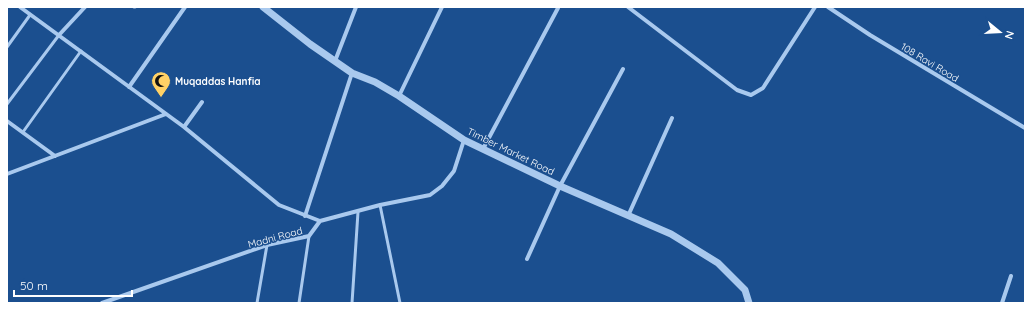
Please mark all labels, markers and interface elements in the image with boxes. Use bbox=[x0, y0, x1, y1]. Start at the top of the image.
north arrow bbox=[980, 12, 1020, 52]
text: N bbox=[1002, 29, 1017, 41]
street label: 108 Ravi Road bbox=[898, 40, 961, 85]
mosque icon: Muqaddas Hanfia bbox=[150, 70, 172, 98]
place label: Muqaddas Hanfia bbox=[175, 75, 261, 88]
street label: Timber Market Road bbox=[465, 125, 557, 178]
street label: Madni Road bbox=[246, 224, 304, 251]
scale bar bbox=[14, 272, 132, 298]
text: 50 m bbox=[20, 278, 48, 293]

